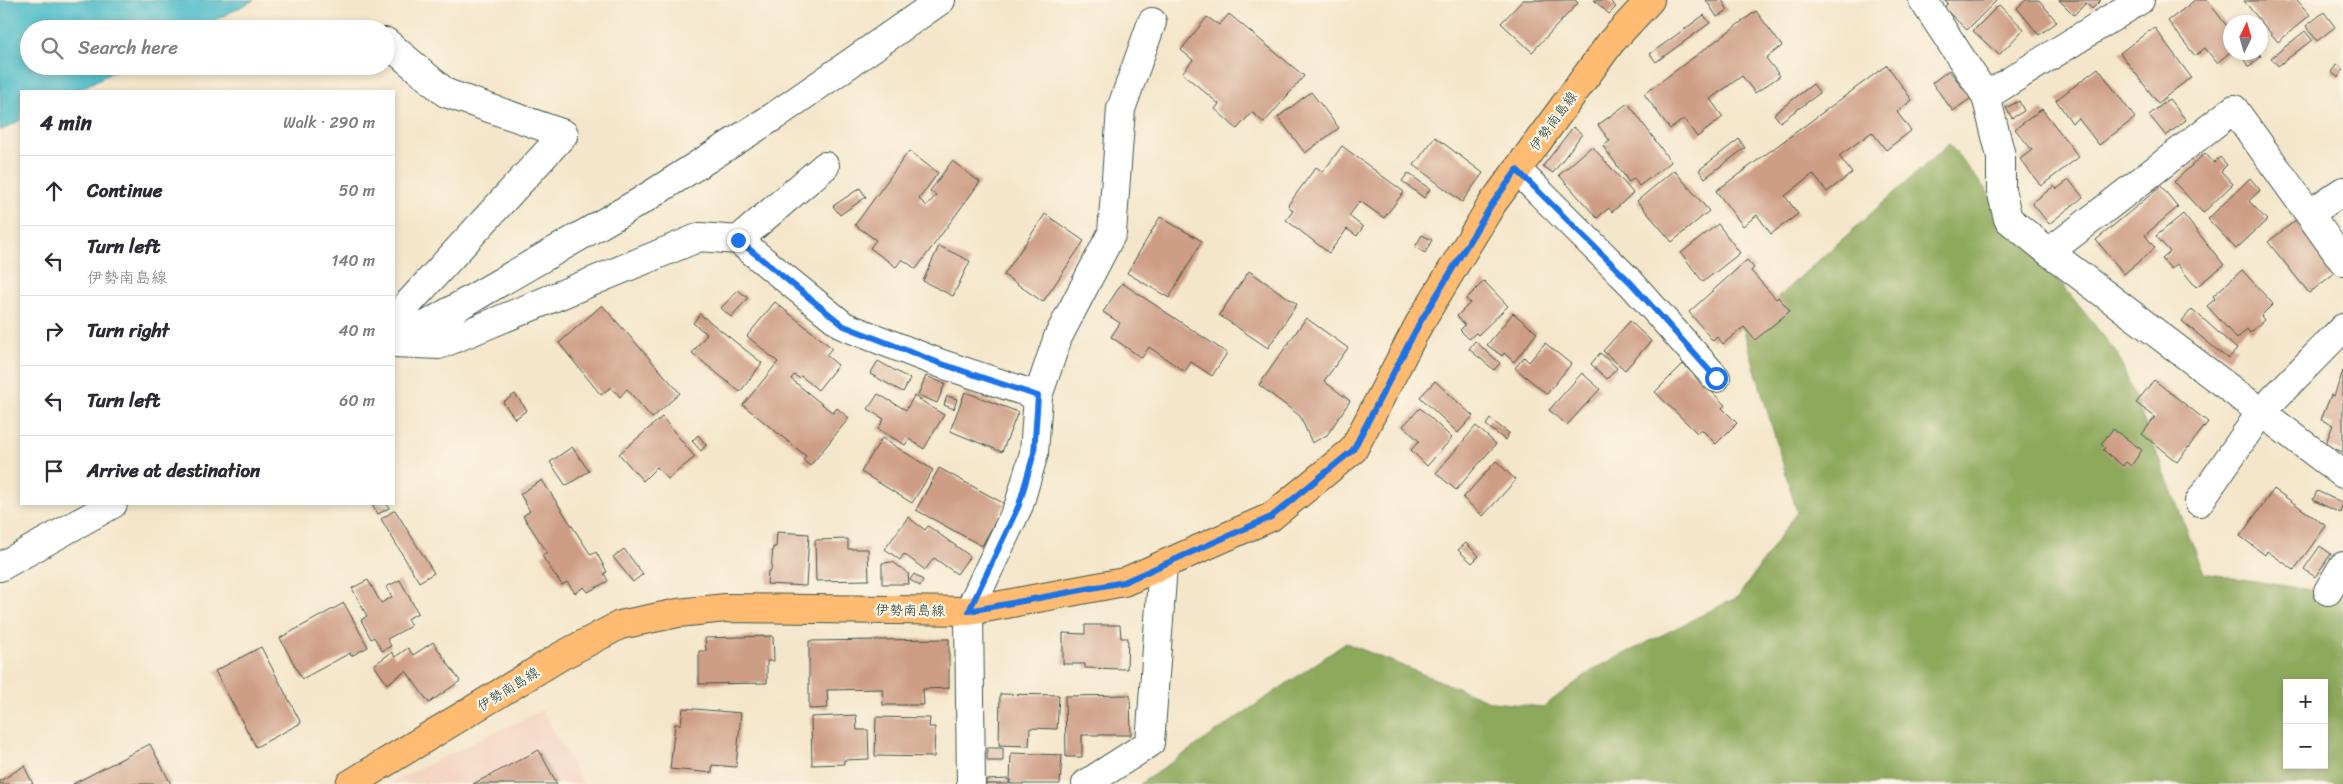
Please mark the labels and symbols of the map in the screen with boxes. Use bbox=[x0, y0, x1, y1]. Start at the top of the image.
north arrow bbox=[2223, 15, 2268, 60]
street label: 伊勢南島線 bbox=[1523, 86, 1584, 157]
route end bbox=[727, 229, 750, 252]
route start bbox=[1705, 367, 1728, 390]
street label: 伊勢南島線 bbox=[875, 597, 945, 624]
street label: 伊勢南島線 bbox=[472, 660, 545, 719]

